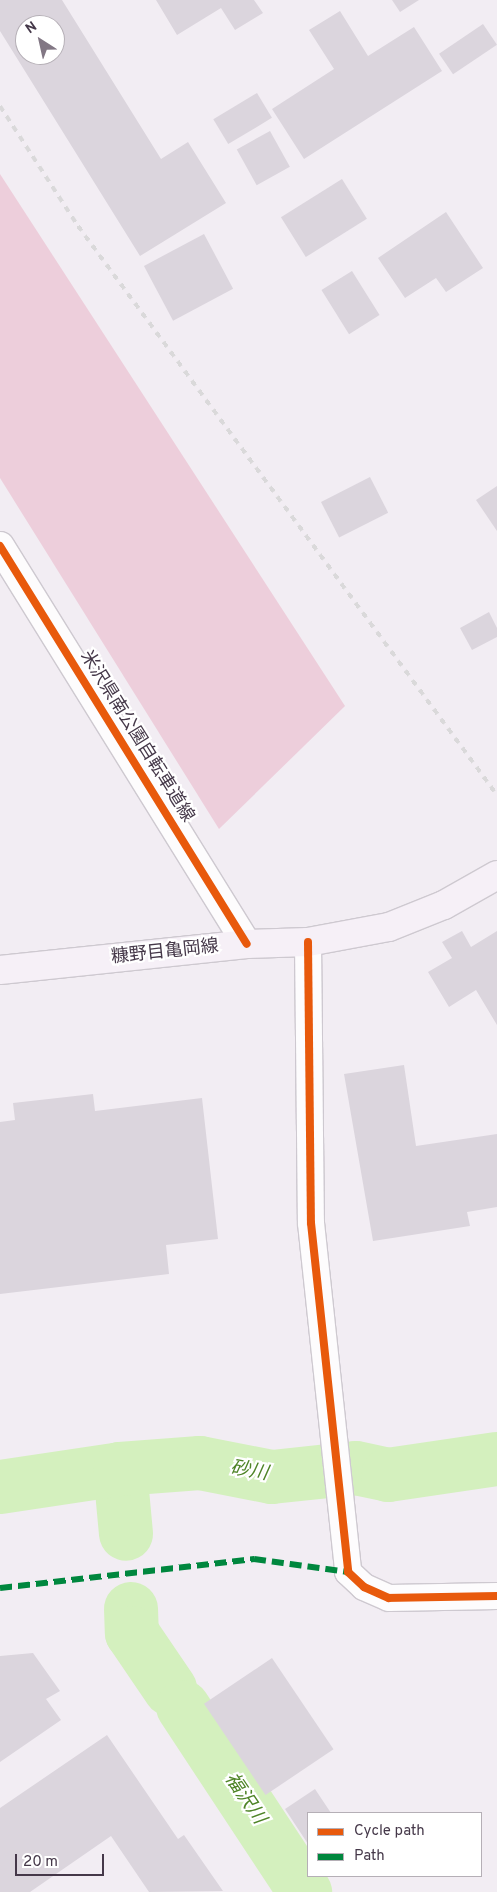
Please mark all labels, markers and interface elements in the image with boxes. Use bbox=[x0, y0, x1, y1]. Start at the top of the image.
north arrow bbox=[15, 15, 65, 65]
text: N bbox=[23, 18, 41, 38]
street label: 米沢県南公園自転車道線 bbox=[74, 647, 198, 827]
street label: 糠野目亀岡線 bbox=[110, 937, 220, 969]
water label: 砂川 bbox=[228, 1457, 270, 1487]
water label: 福沢川 bbox=[219, 1769, 269, 1829]
legend bbox=[307, 1812, 482, 1877]
text: Cycle path bbox=[354, 1822, 425, 1841]
scale bar bbox=[18, 1844, 106, 1876]
text: Path bbox=[354, 1847, 385, 1866]
text: 20 m bbox=[23, 1853, 58, 1872]

